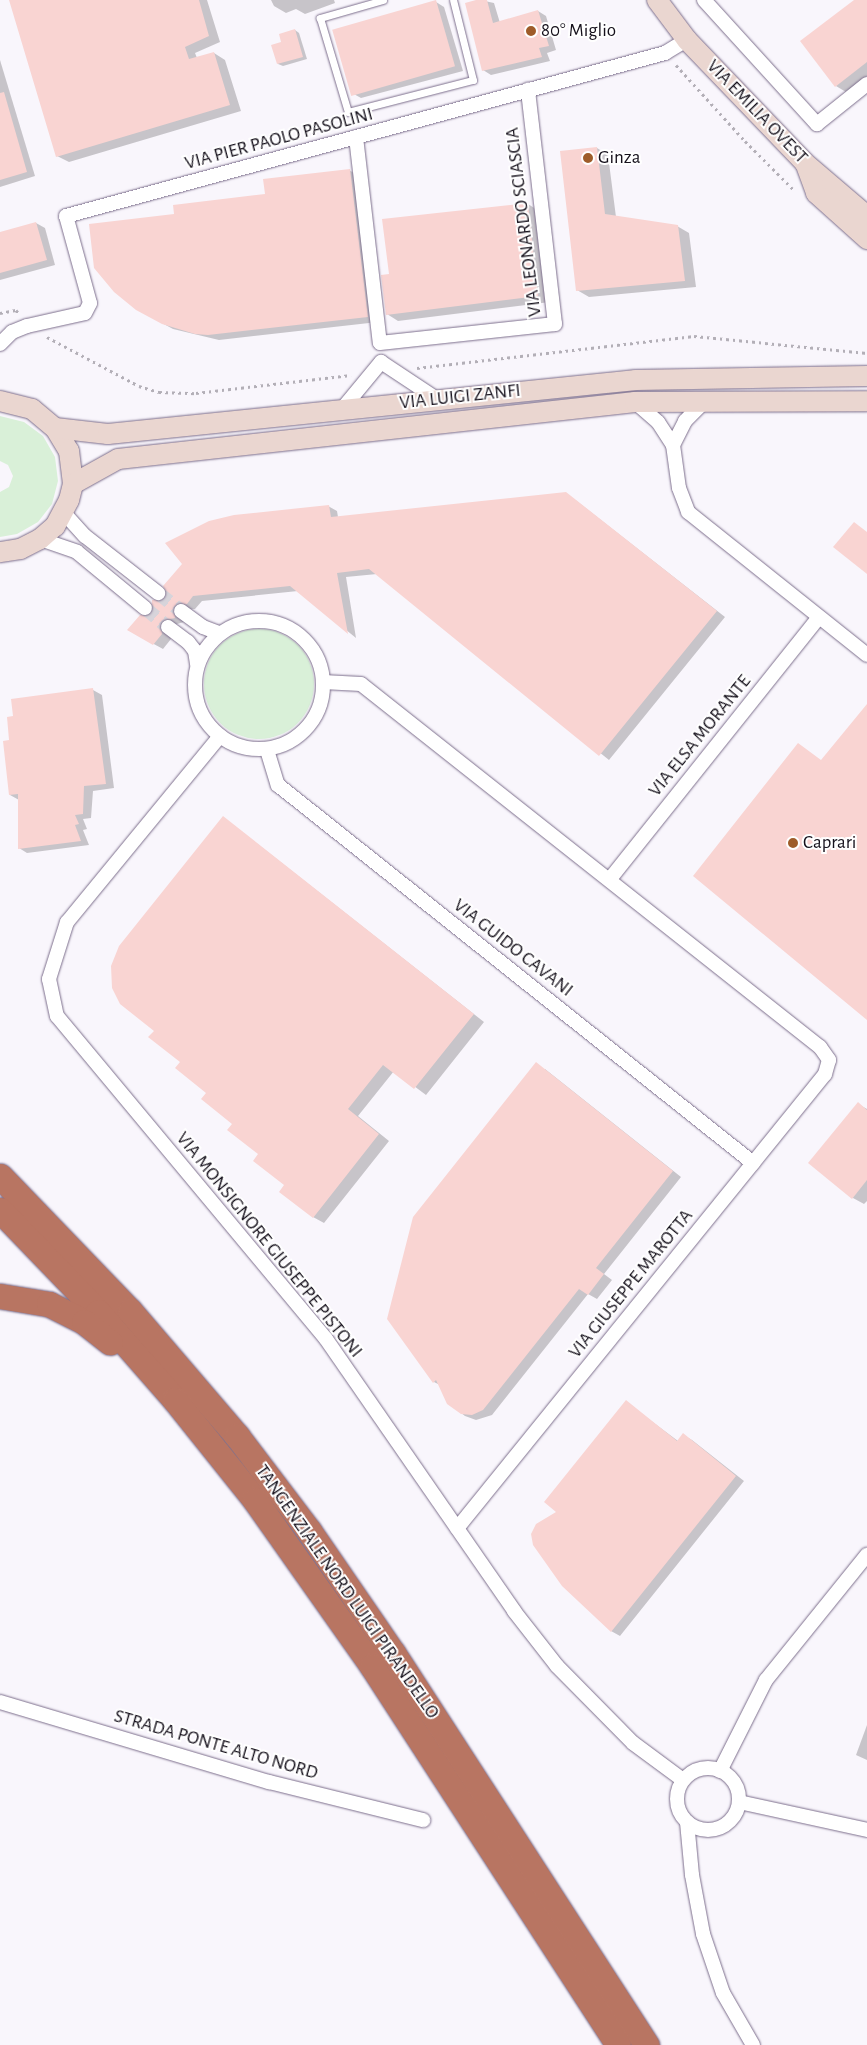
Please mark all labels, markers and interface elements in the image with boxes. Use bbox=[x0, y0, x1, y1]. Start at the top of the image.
place label: 80° Miglio bbox=[541, 20, 616, 42]
marker: 80° Miglio bbox=[525, 25, 537, 37]
street label: VIA EMILIA OVEST bbox=[702, 55, 812, 169]
street label: VIA PIER PAOLO PASOLINI bbox=[182, 103, 376, 175]
street label: VIA LEONARDO SCIASCIA bbox=[501, 126, 547, 318]
place label: Ginza bbox=[598, 147, 640, 169]
marker: Ginza bbox=[582, 152, 594, 164]
street label: VIA LUIGI ZANFI bbox=[398, 379, 522, 415]
street label: VIA ELSA MORANTE bbox=[644, 671, 756, 801]
place label: Caprari bbox=[803, 832, 856, 854]
marker: Caprari bbox=[787, 837, 799, 849]
street label: VIA GUIDO CAVANI bbox=[449, 894, 577, 1002]
street label: VIA MONSIGNORE GIUSEPPE PISTONI bbox=[171, 1128, 367, 1362]
street label: VIA GIUSEPPE MAROTTA bbox=[564, 1205, 698, 1363]
street label: TANGENZIALE NORD LUIGI PIRANDELLO bbox=[250, 1461, 444, 1723]
street label: STRADA PONTE ALTO NORD bbox=[111, 1705, 321, 1785]

